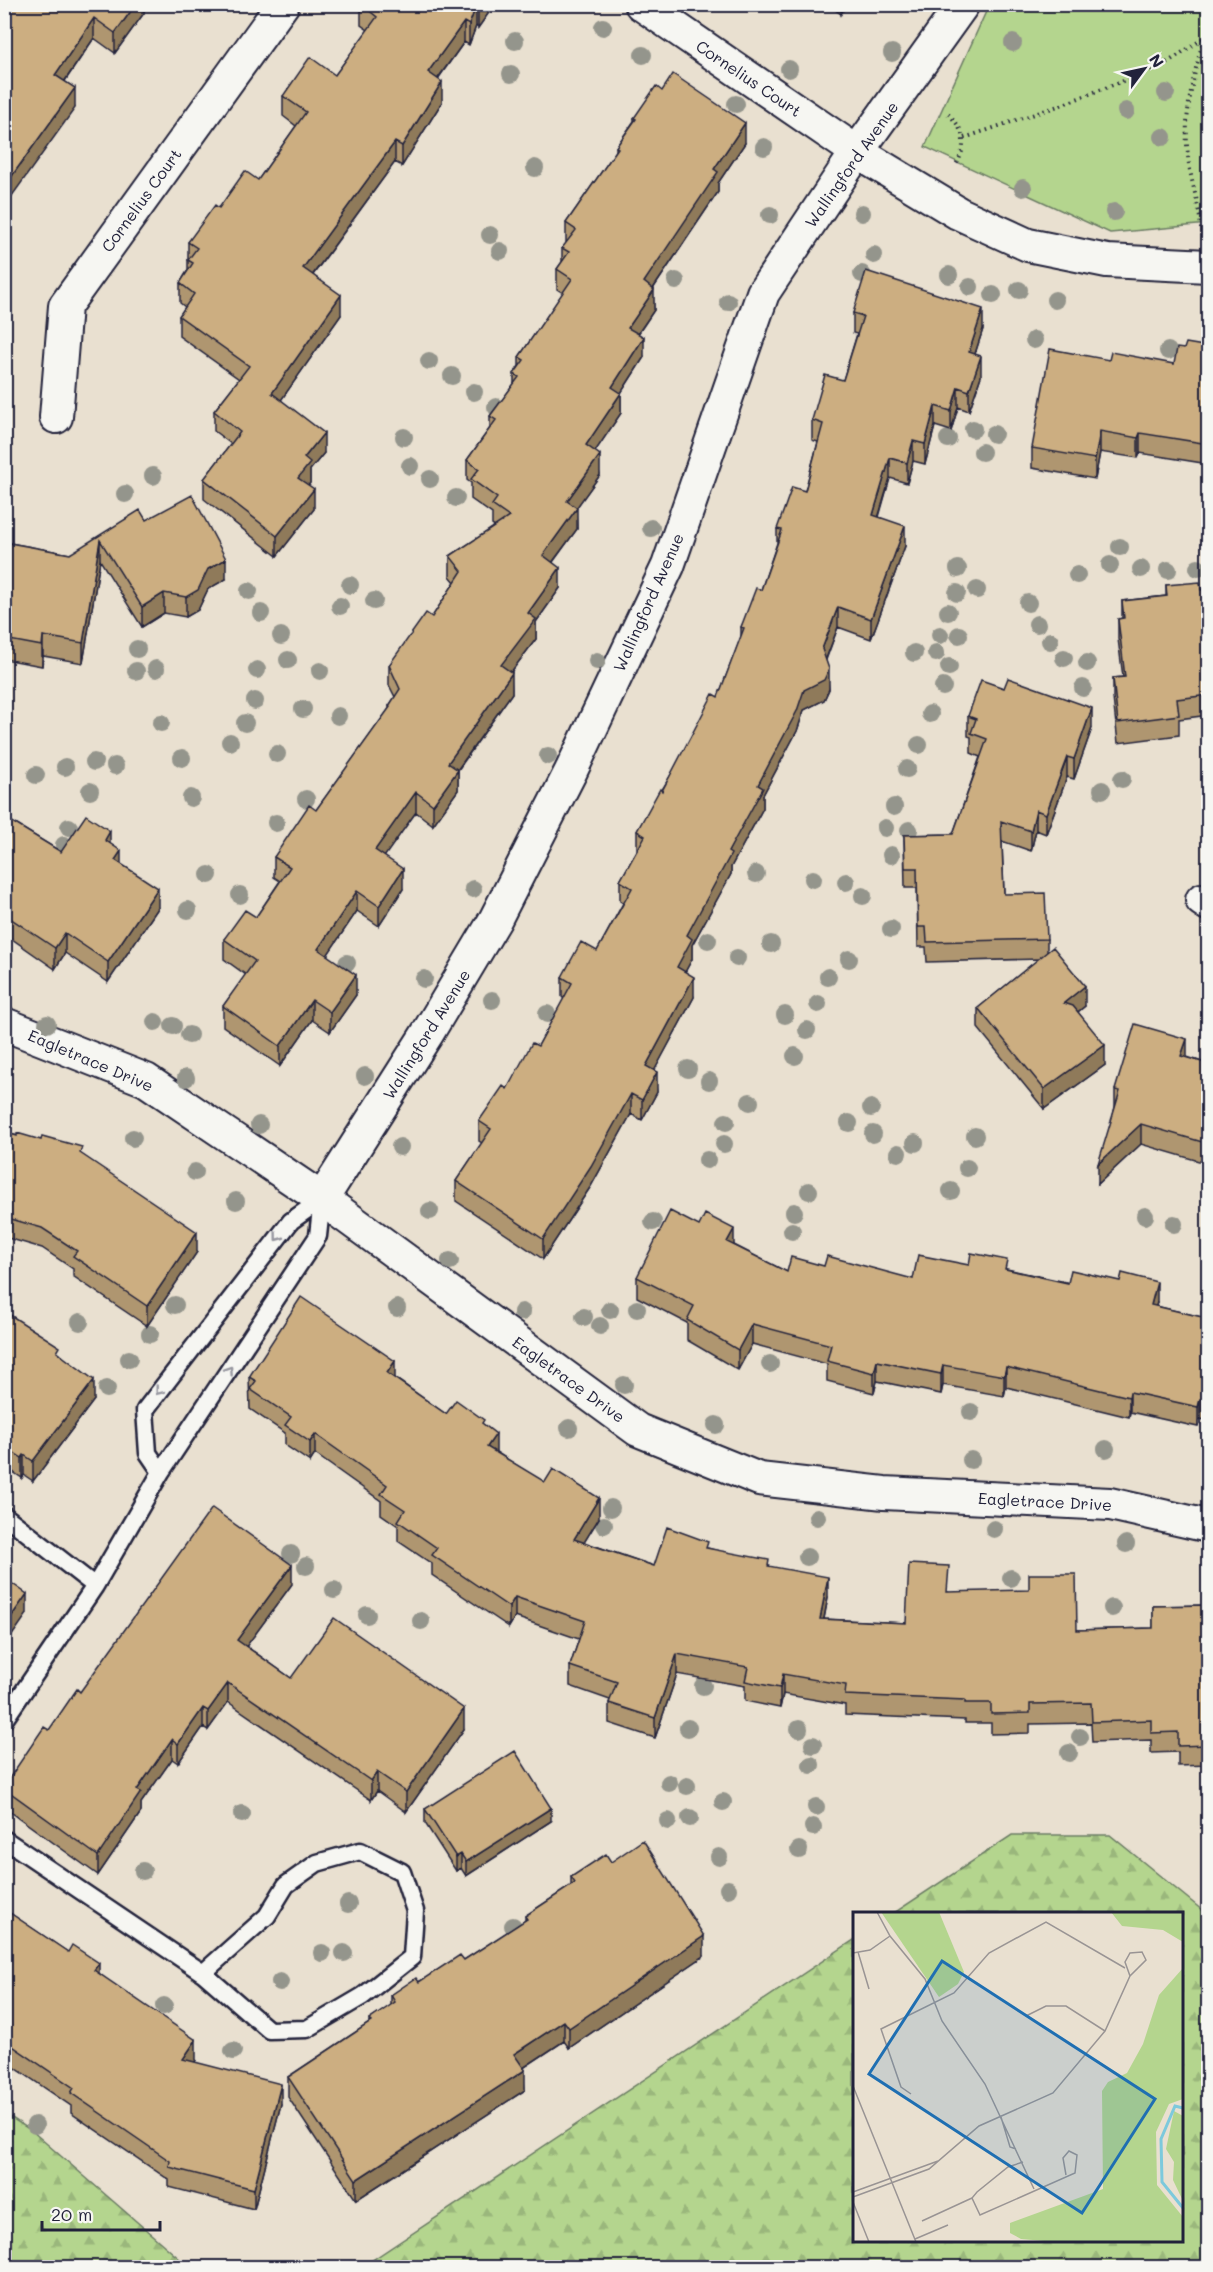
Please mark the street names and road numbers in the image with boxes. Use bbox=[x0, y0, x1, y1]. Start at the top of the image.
street label: Cornelius Court bbox=[692, 35, 806, 121]
street label: Wallingford Avenue bbox=[800, 97, 902, 231]
street label: Cornelius Court bbox=[96, 144, 186, 256]
street label: Wallingford Avenue bbox=[608, 529, 688, 675]
street label: Wallingford Avenue bbox=[377, 965, 475, 1103]
street label: Eagletrace Drive bbox=[25, 1024, 157, 1096]
street label: Eagletrace Drive bbox=[509, 1331, 629, 1427]
street label: Eagletrace Drive bbox=[977, 1487, 1113, 1515]

